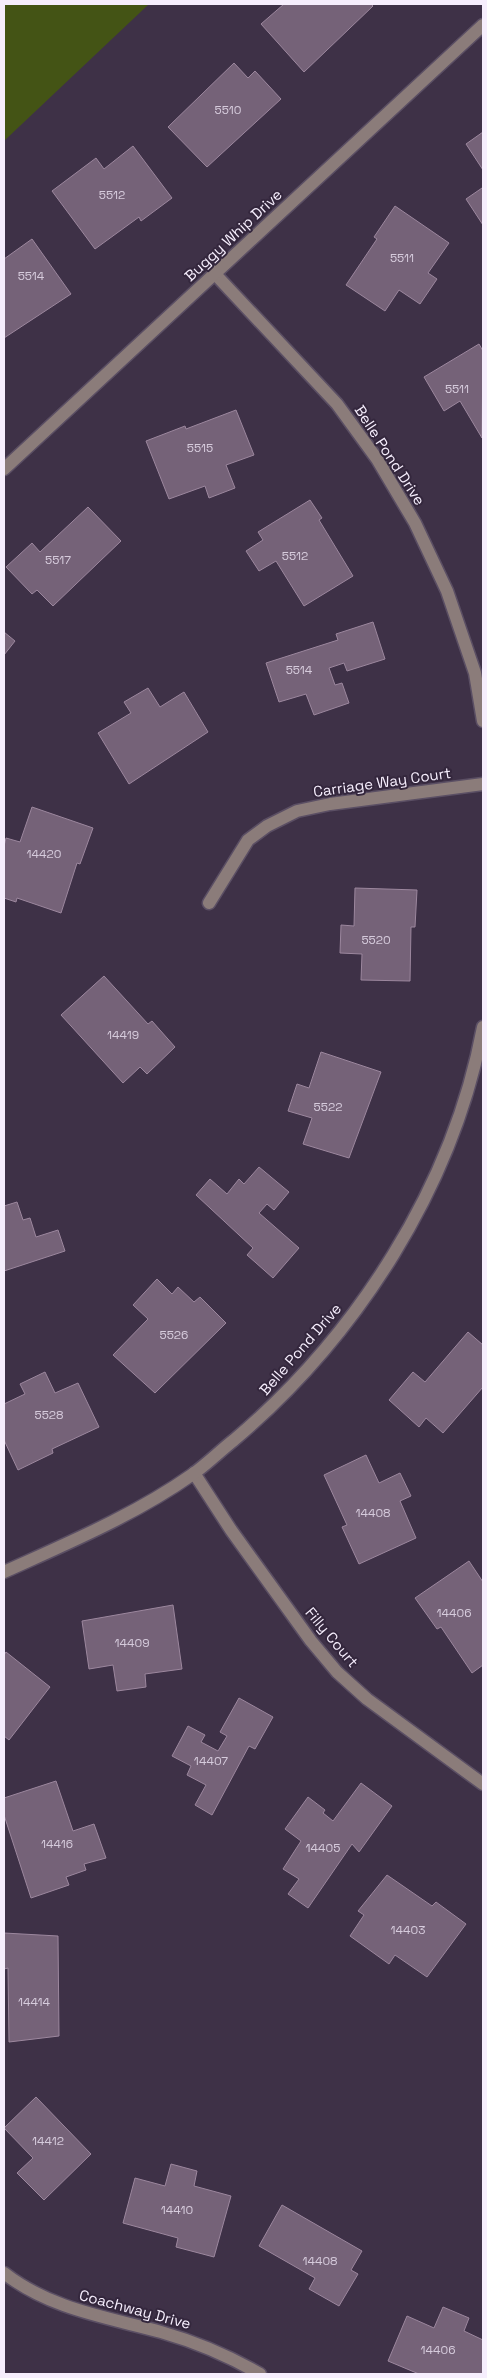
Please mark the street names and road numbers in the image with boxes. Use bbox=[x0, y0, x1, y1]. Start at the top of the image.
street label: Buggy Whip Drive bbox=[180, 185, 286, 285]
street label: Belle Pond Drive bbox=[351, 401, 430, 509]
street label: Carriage Way Court bbox=[312, 763, 452, 801]
street label: Belle Pond Drive bbox=[255, 1299, 345, 1399]
street label: Filly Court bbox=[301, 1603, 363, 1671]
street label: Coachway Drive bbox=[77, 2285, 193, 2333]

